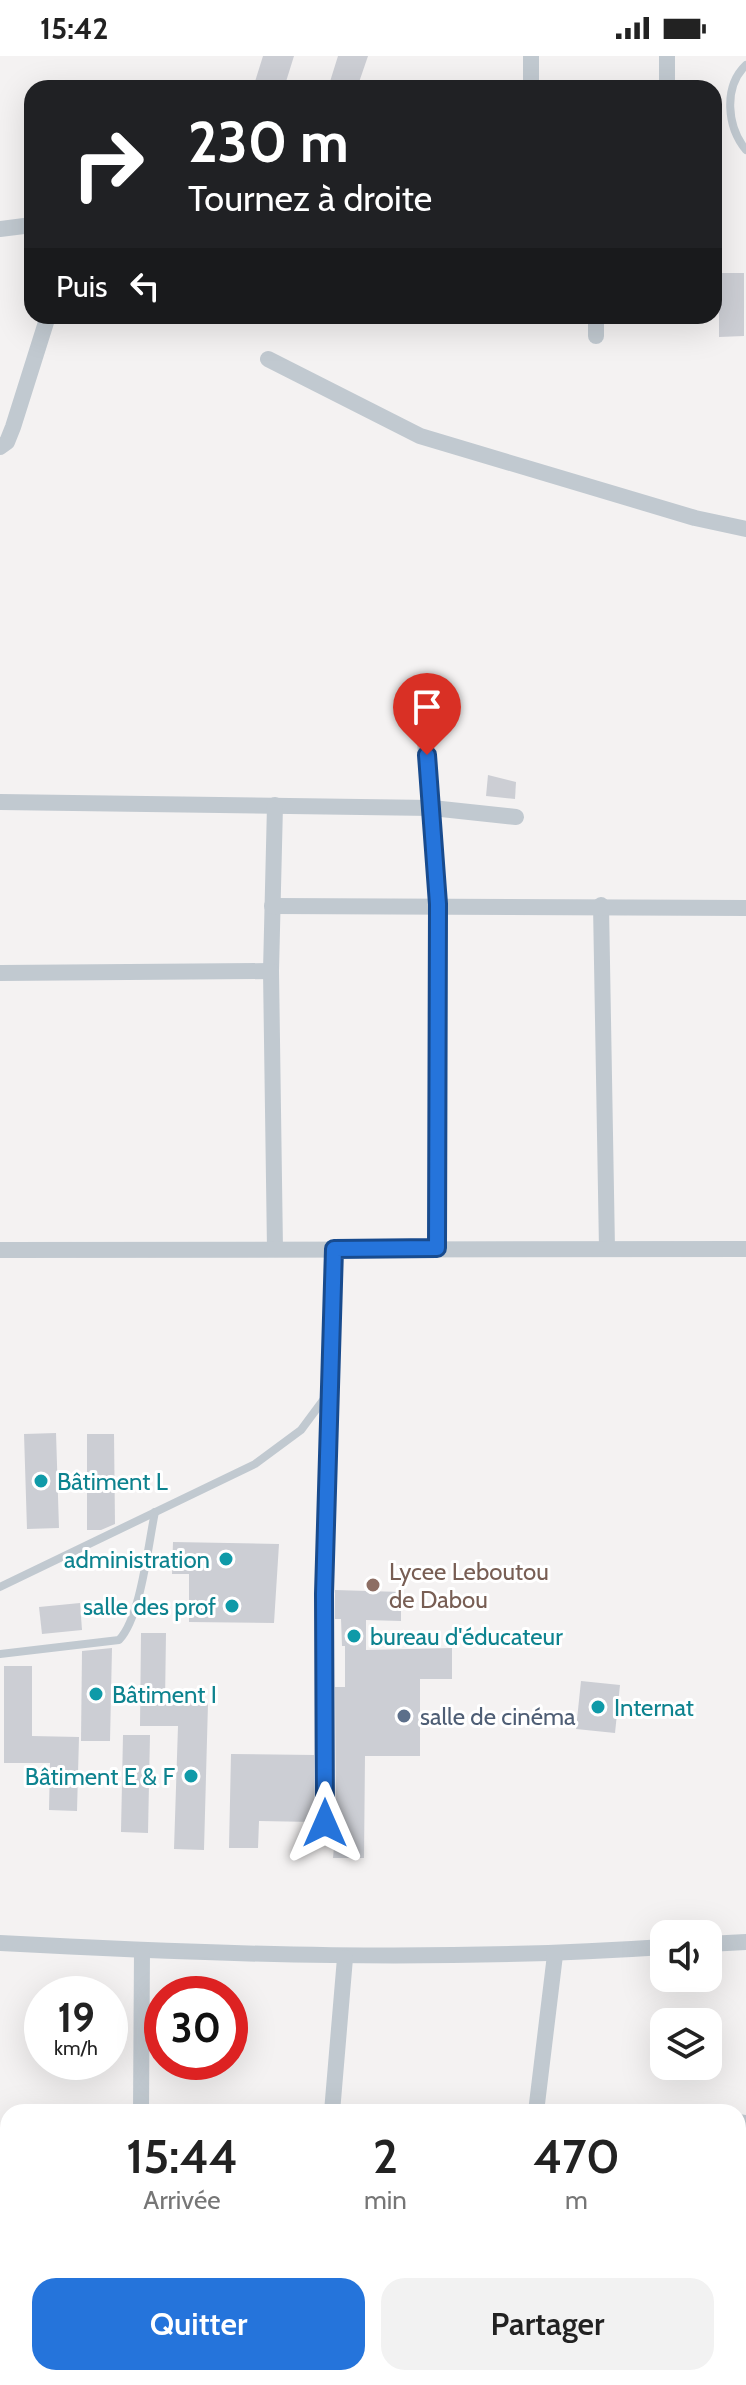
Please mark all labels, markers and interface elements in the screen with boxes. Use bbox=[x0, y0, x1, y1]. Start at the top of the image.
text: 15:42 bbox=[40, 10, 108, 47]
text: 230 m bbox=[188, 108, 349, 176]
icon: right bbox=[56, 112, 160, 216]
text: Tournez à droite bbox=[188, 176, 432, 220]
icon: left bbox=[123, 264, 167, 308]
text: Puis bbox=[56, 268, 107, 305]
pin bbox=[393, 673, 461, 755]
icon: arrive bbox=[405, 685, 449, 729]
place label: Bâtiment L bbox=[57, 1467, 168, 1496]
marker: Bâtiment L bbox=[32, 1472, 50, 1490]
place label: administration bbox=[64, 1545, 210, 1574]
marker: administration bbox=[217, 1550, 235, 1568]
place label: Lycee Leboutou de Dabou bbox=[389, 1557, 549, 1614]
marker: Lycee Leboutou de Dabou bbox=[364, 1576, 382, 1594]
place label: salle des prof bbox=[83, 1592, 216, 1621]
marker: salle des prof bbox=[223, 1597, 241, 1615]
place label: bureau d'éducateur bbox=[370, 1622, 563, 1651]
marker: bureau d'éducateur bbox=[345, 1627, 363, 1645]
place label: Bâtiment I bbox=[112, 1680, 217, 1709]
marker: Bâtiment I bbox=[87, 1685, 105, 1703]
place label: Internat bbox=[614, 1693, 694, 1722]
marker: Internat bbox=[589, 1698, 607, 1716]
place label: salle de cinéma bbox=[420, 1702, 576, 1731]
marker: salle de cinéma bbox=[395, 1707, 413, 1725]
place label: Bâtiment E & F bbox=[25, 1762, 175, 1791]
marker: Bâtiment E & F bbox=[182, 1767, 200, 1785]
position arrow bbox=[283, 1781, 367, 1865]
map controls bbox=[650, 1920, 722, 2080]
button: sound bbox=[650, 1920, 722, 1992]
speed limit sign: 30 bbox=[144, 1976, 248, 2080]
text: 19 bbox=[57, 1993, 95, 2042]
button: layers bbox=[650, 2008, 722, 2080]
text: km/h bbox=[54, 2036, 98, 2060]
text: 15:44 bbox=[126, 2127, 238, 2185]
text: 2 bbox=[373, 2127, 398, 2185]
text: 470 bbox=[533, 2127, 620, 2185]
text: Arrivée bbox=[143, 2184, 221, 2216]
text: min bbox=[364, 2184, 407, 2216]
text: m bbox=[565, 2184, 588, 2216]
button: Quitter bbox=[32, 2278, 365, 2370]
button: Partager bbox=[381, 2278, 714, 2370]

